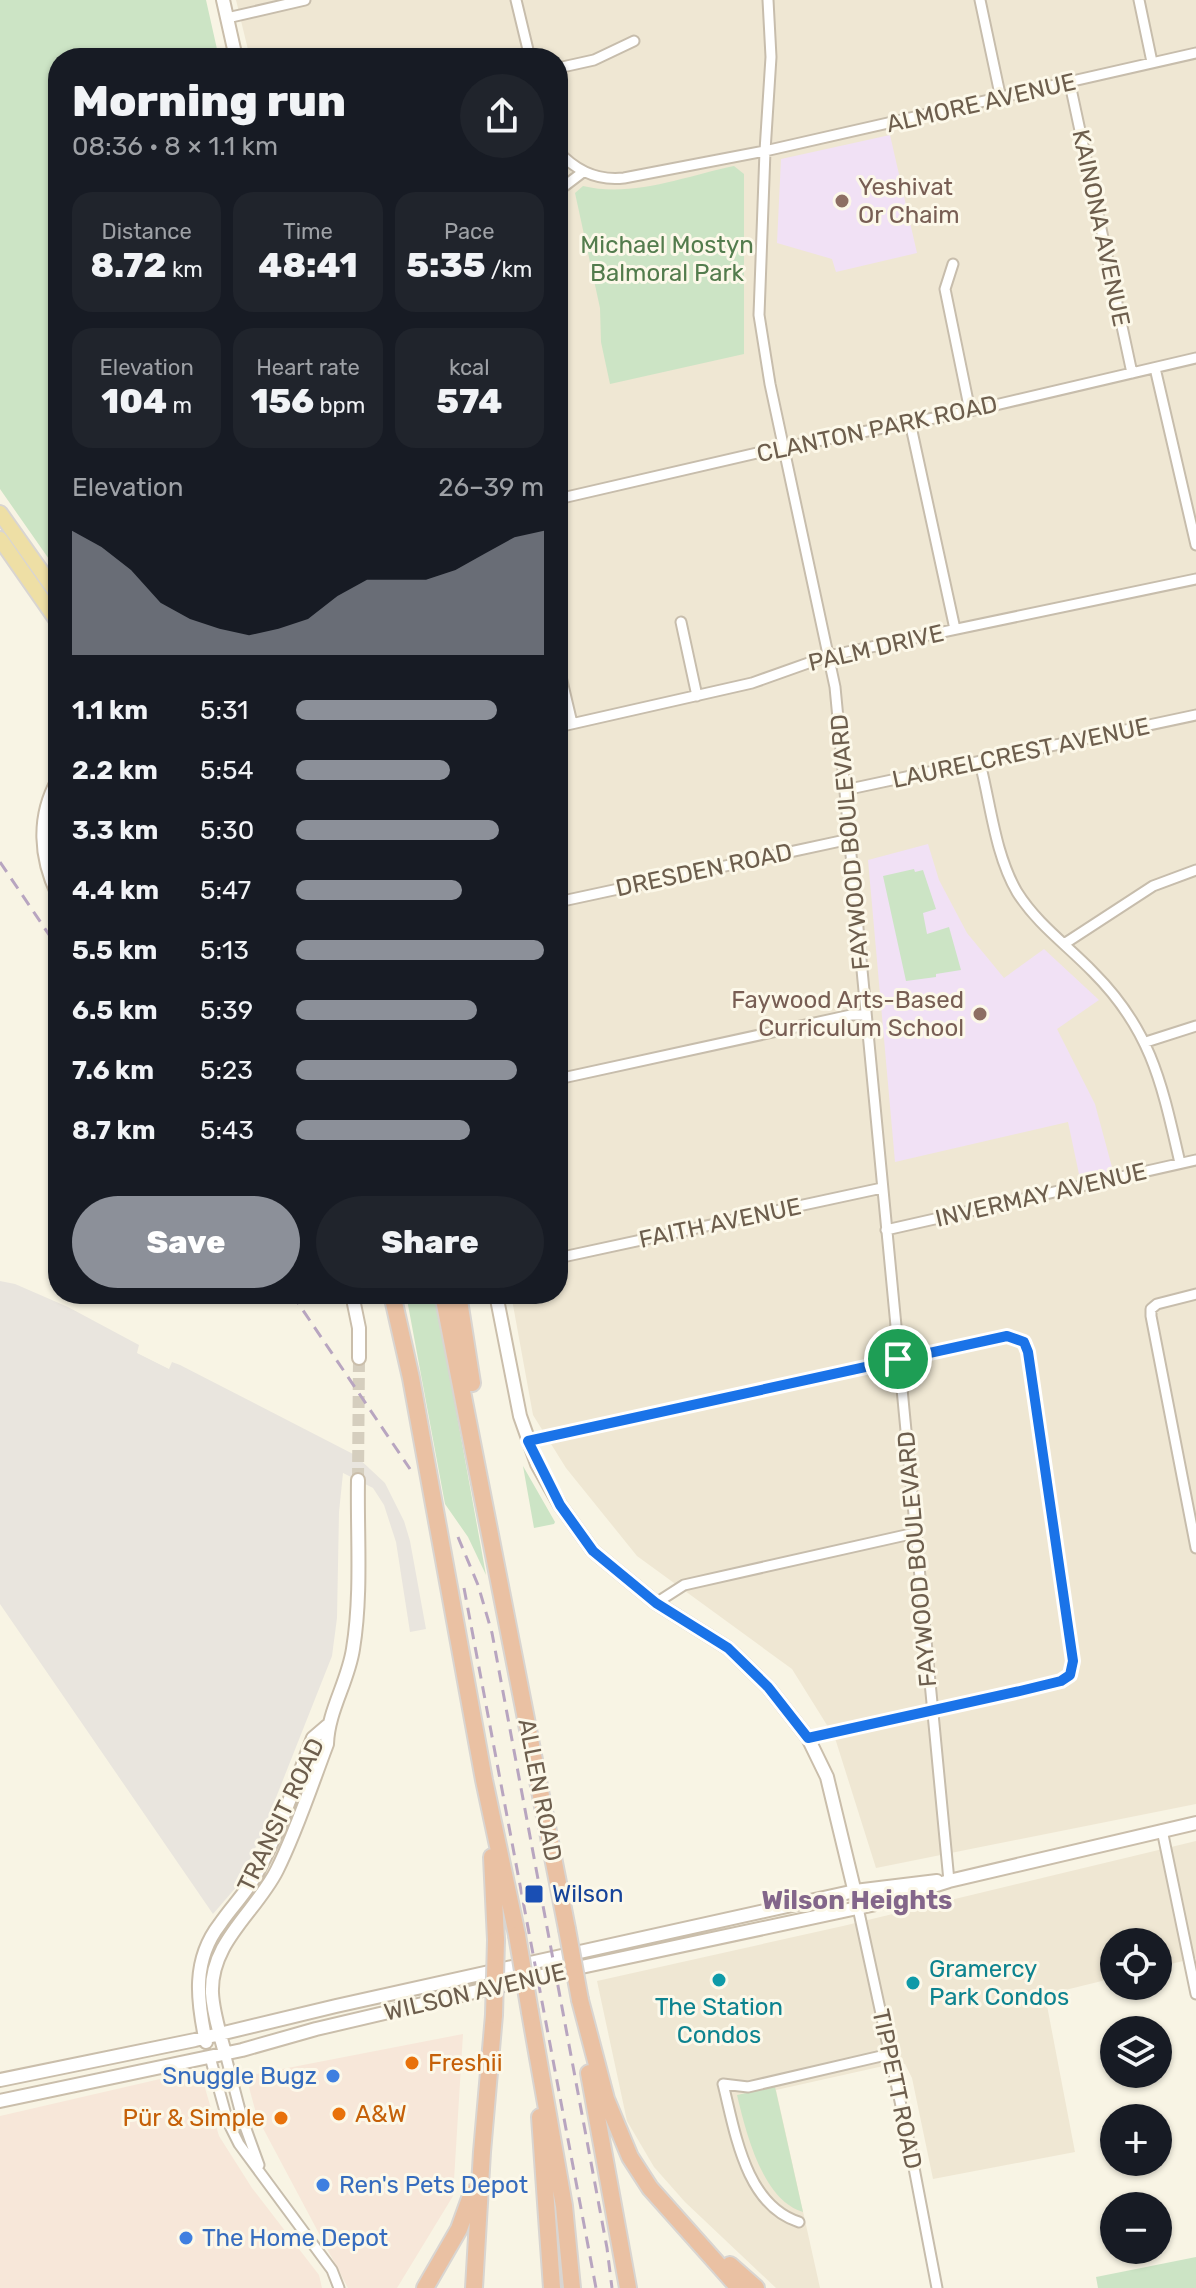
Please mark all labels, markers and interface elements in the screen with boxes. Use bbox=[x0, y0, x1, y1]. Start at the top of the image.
street label: ALMORE AVENUE bbox=[884, 68, 1078, 138]
button: share bbox=[460, 74, 544, 158]
text: Morning run bbox=[72, 75, 346, 127]
street label: KAINONA AVENUE bbox=[1066, 127, 1136, 329]
text: 08:36 · 8 × 1.1 km bbox=[72, 131, 278, 162]
place label: Yeshivat Or Chaim bbox=[858, 173, 960, 229]
marker: Yeshivat Or Chaim bbox=[833, 192, 851, 210]
text: Distance bbox=[102, 218, 192, 245]
text: Time bbox=[283, 218, 333, 245]
text: Pace bbox=[444, 218, 495, 245]
park label: Michael Mostyn Balmoral Park bbox=[580, 231, 754, 287]
text: 8.72 bbox=[91, 245, 167, 286]
text: 48:41 bbox=[258, 245, 358, 286]
text: 5:35 bbox=[406, 245, 485, 286]
text: km bbox=[167, 256, 203, 283]
text: /km bbox=[485, 256, 532, 283]
text: Elevation bbox=[100, 354, 194, 381]
text: Heart rate bbox=[256, 354, 360, 381]
text: kcal bbox=[449, 354, 490, 381]
text: 104 bbox=[101, 381, 167, 422]
text: 156 bbox=[251, 381, 314, 422]
text: 574 bbox=[436, 381, 502, 422]
street label: CLANTON PARK ROAD bbox=[754, 390, 1000, 468]
text: m bbox=[167, 392, 192, 419]
text: bpm bbox=[314, 392, 365, 419]
text: Elevation bbox=[72, 472, 183, 503]
text: 26–39 m bbox=[438, 472, 544, 503]
street label: PALM DRIVE bbox=[806, 619, 946, 677]
text: 1.1 km bbox=[72, 695, 148, 726]
text: 5:31 bbox=[200, 695, 248, 726]
street label: LAURELCREST AVENUE bbox=[890, 712, 1152, 794]
street label: FAYWOOD BOULEVARD bbox=[825, 713, 875, 971]
text: 2.2 km bbox=[72, 755, 158, 786]
text: 5:54 bbox=[200, 755, 254, 786]
text: 3.3 km bbox=[72, 815, 158, 846]
text: 5:30 bbox=[200, 815, 254, 846]
street label: DRESDEN ROAD bbox=[613, 838, 795, 902]
text: 4.4 km bbox=[72, 875, 159, 906]
text: 5:47 bbox=[200, 875, 251, 906]
text: 5.5 km bbox=[72, 935, 157, 966]
text: 5:13 bbox=[200, 935, 249, 966]
place label: Faywood Arts-Based Curriculum School bbox=[731, 986, 964, 1042]
text: 6.5 km bbox=[72, 995, 158, 1026]
text: 5:39 bbox=[200, 995, 253, 1026]
marker: Faywood Arts-Based Curriculum School bbox=[971, 1005, 989, 1023]
text: 7.6 km bbox=[72, 1055, 154, 1086]
text: 5:23 bbox=[200, 1055, 253, 1086]
text: 8.7 km bbox=[72, 1115, 156, 1146]
text: 5:43 bbox=[200, 1115, 254, 1146]
street label: INVERMAY AVENUE bbox=[933, 1157, 1149, 1233]
street label: FAITH AVENUE bbox=[636, 1192, 804, 1254]
button: Save bbox=[72, 1196, 300, 1288]
button: Share bbox=[316, 1196, 544, 1288]
pin bbox=[864, 1325, 932, 1393]
icon: arrive bbox=[876, 1337, 920, 1381]
street label: FAYWOOD BOULEVARD bbox=[892, 1430, 942, 1688]
street label: ALLEN ROAD bbox=[512, 1716, 568, 1864]
street label: TRANSIT ROAD bbox=[232, 1734, 330, 1896]
place label: Wilson bbox=[552, 1880, 623, 1908]
marker: Wilson bbox=[523, 1883, 545, 1905]
district label: Wilson Heights bbox=[761, 1885, 953, 1916]
map controls bbox=[1100, 1928, 1172, 2264]
button: locate bbox=[1100, 1928, 1172, 2000]
place label: Gramercy Park Condos bbox=[929, 1955, 1069, 2011]
street label: WILSON AVENUE bbox=[381, 1957, 569, 2027]
marker: The Station Condos bbox=[710, 1971, 728, 1989]
marker: Gramercy Park Condos bbox=[904, 1974, 922, 1992]
place label: The Station Condos bbox=[655, 1993, 783, 2049]
street label: TIPPETT ROAD bbox=[866, 2006, 928, 2172]
button: layers bbox=[1100, 2016, 1172, 2088]
place label: Freshii bbox=[428, 2049, 502, 2077]
marker: Freshii bbox=[403, 2054, 421, 2072]
place label: Snuggle Bugz bbox=[162, 2062, 317, 2090]
marker: Snuggle Bugz bbox=[324, 2067, 342, 2085]
place label: A&W bbox=[355, 2100, 407, 2128]
place label: Pür & Simple bbox=[123, 2104, 265, 2132]
button: + bbox=[1100, 2104, 1172, 2176]
marker: A&W bbox=[330, 2105, 348, 2123]
marker: Pür & Simple bbox=[272, 2109, 290, 2127]
place label: Ren's Pets Depot bbox=[339, 2171, 528, 2199]
marker: Ren's Pets Depot bbox=[314, 2176, 332, 2194]
button: − bbox=[1100, 2192, 1172, 2264]
place label: The Home Depot bbox=[202, 2224, 388, 2252]
marker: The Home Depot bbox=[177, 2229, 195, 2247]

